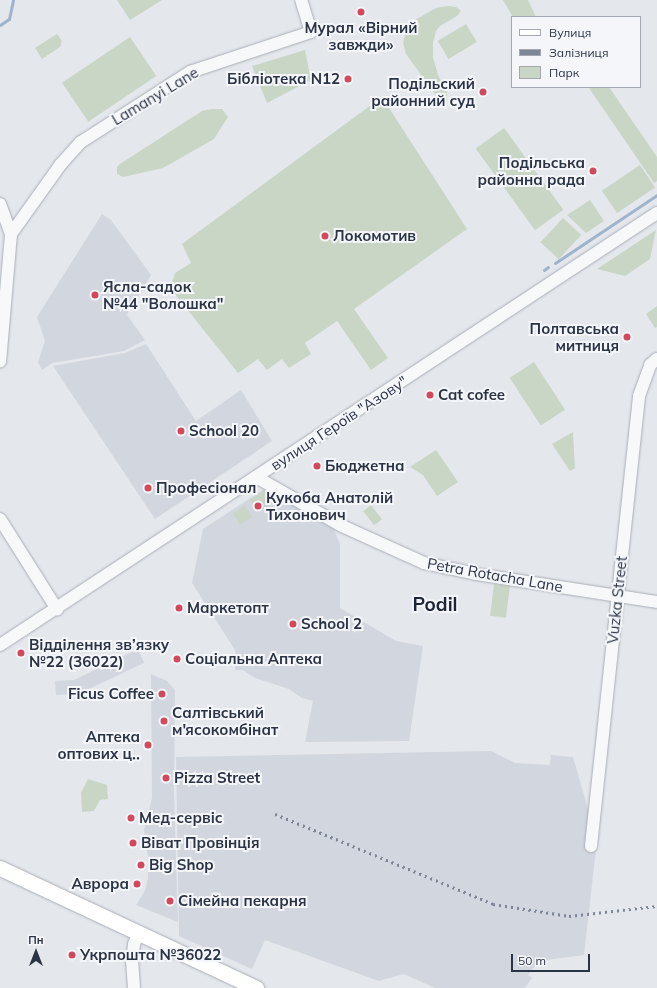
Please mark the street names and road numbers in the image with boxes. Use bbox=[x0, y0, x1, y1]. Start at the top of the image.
street label: Lamanyi Lane bbox=[109, 63, 201, 129]
street label: вулиця Героїв "Азову" bbox=[267, 372, 411, 474]
street label: Petra Rotacha Lane bbox=[426, 554, 564, 596]
street label: Vuzka Street bbox=[603, 555, 631, 645]

